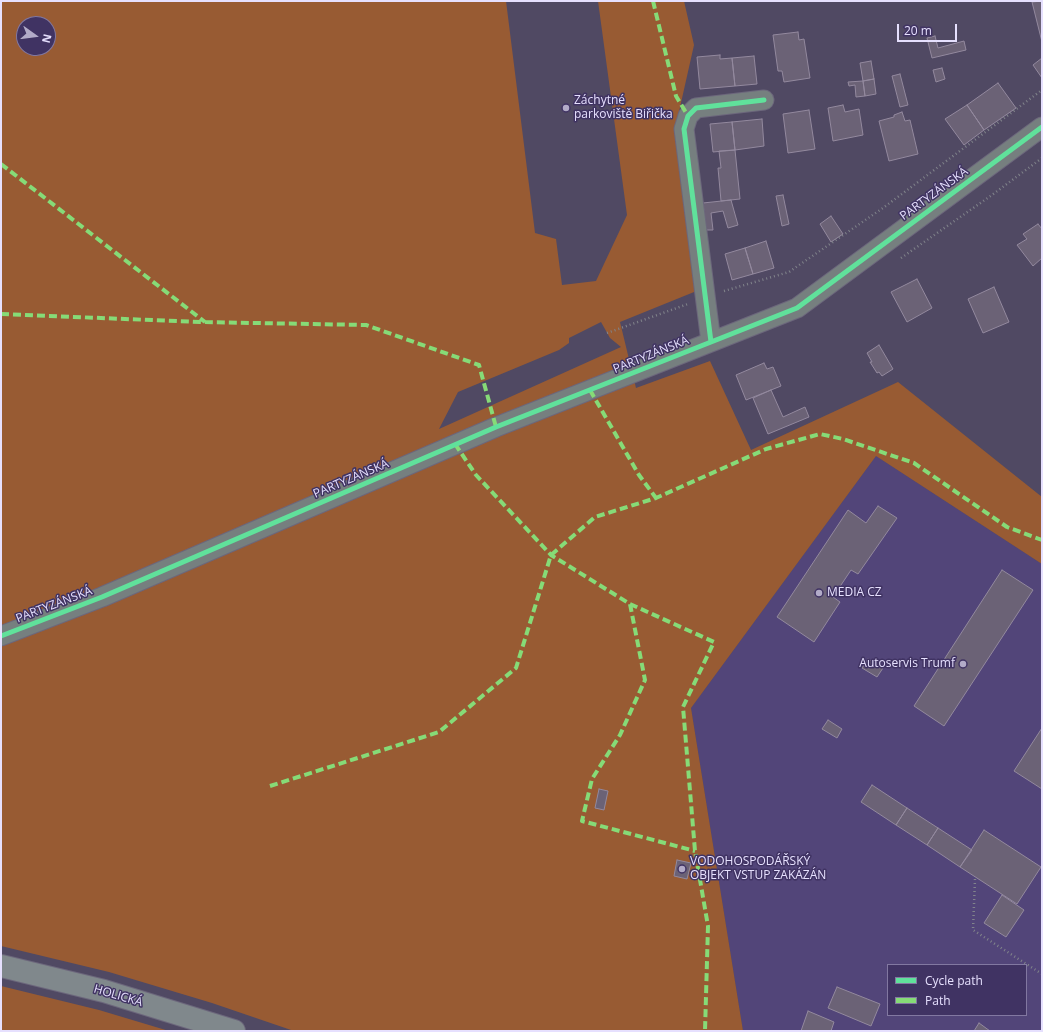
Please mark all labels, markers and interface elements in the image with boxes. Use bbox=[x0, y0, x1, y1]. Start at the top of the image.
north arrow bbox=[16, 16, 56, 56]
scale bar bbox=[899, 16, 959, 42]
text: 20 m bbox=[904, 22, 932, 39]
text: N bbox=[39, 33, 56, 45]
place label: Záchytné parkoviště Biřička bbox=[574, 94, 673, 122]
marker: Záchytné parkoviště Biřička bbox=[561, 103, 571, 113]
street label: PARTYZÁNSKÁ bbox=[897, 165, 971, 223]
street label: PARTYZÁNSKÁ bbox=[611, 333, 691, 377]
street label: PARTYZÁNSKÁ bbox=[311, 457, 391, 501]
street label: PARTYZÁNSKÁ bbox=[14, 584, 94, 626]
place label: MEDIA CZ bbox=[827, 586, 882, 600]
marker: MEDIA CZ bbox=[814, 588, 824, 598]
place label: Autoservis Trumf bbox=[859, 657, 955, 671]
marker: Autoservis Trumf bbox=[958, 659, 968, 669]
place label: VODOHOSPODÁŘSKÝ OBJEKT VSTUP ZAKÁZÁN bbox=[690, 855, 826, 883]
marker: VODOHOSPODÁŘSKÝ OBJEKT VSTUP ZAKÁZÁN bbox=[677, 864, 687, 874]
legend bbox=[887, 964, 1027, 1016]
text: Cycle path bbox=[925, 972, 983, 989]
street label: HOLICKÁ bbox=[92, 982, 144, 1010]
text: Path bbox=[925, 992, 951, 1009]

